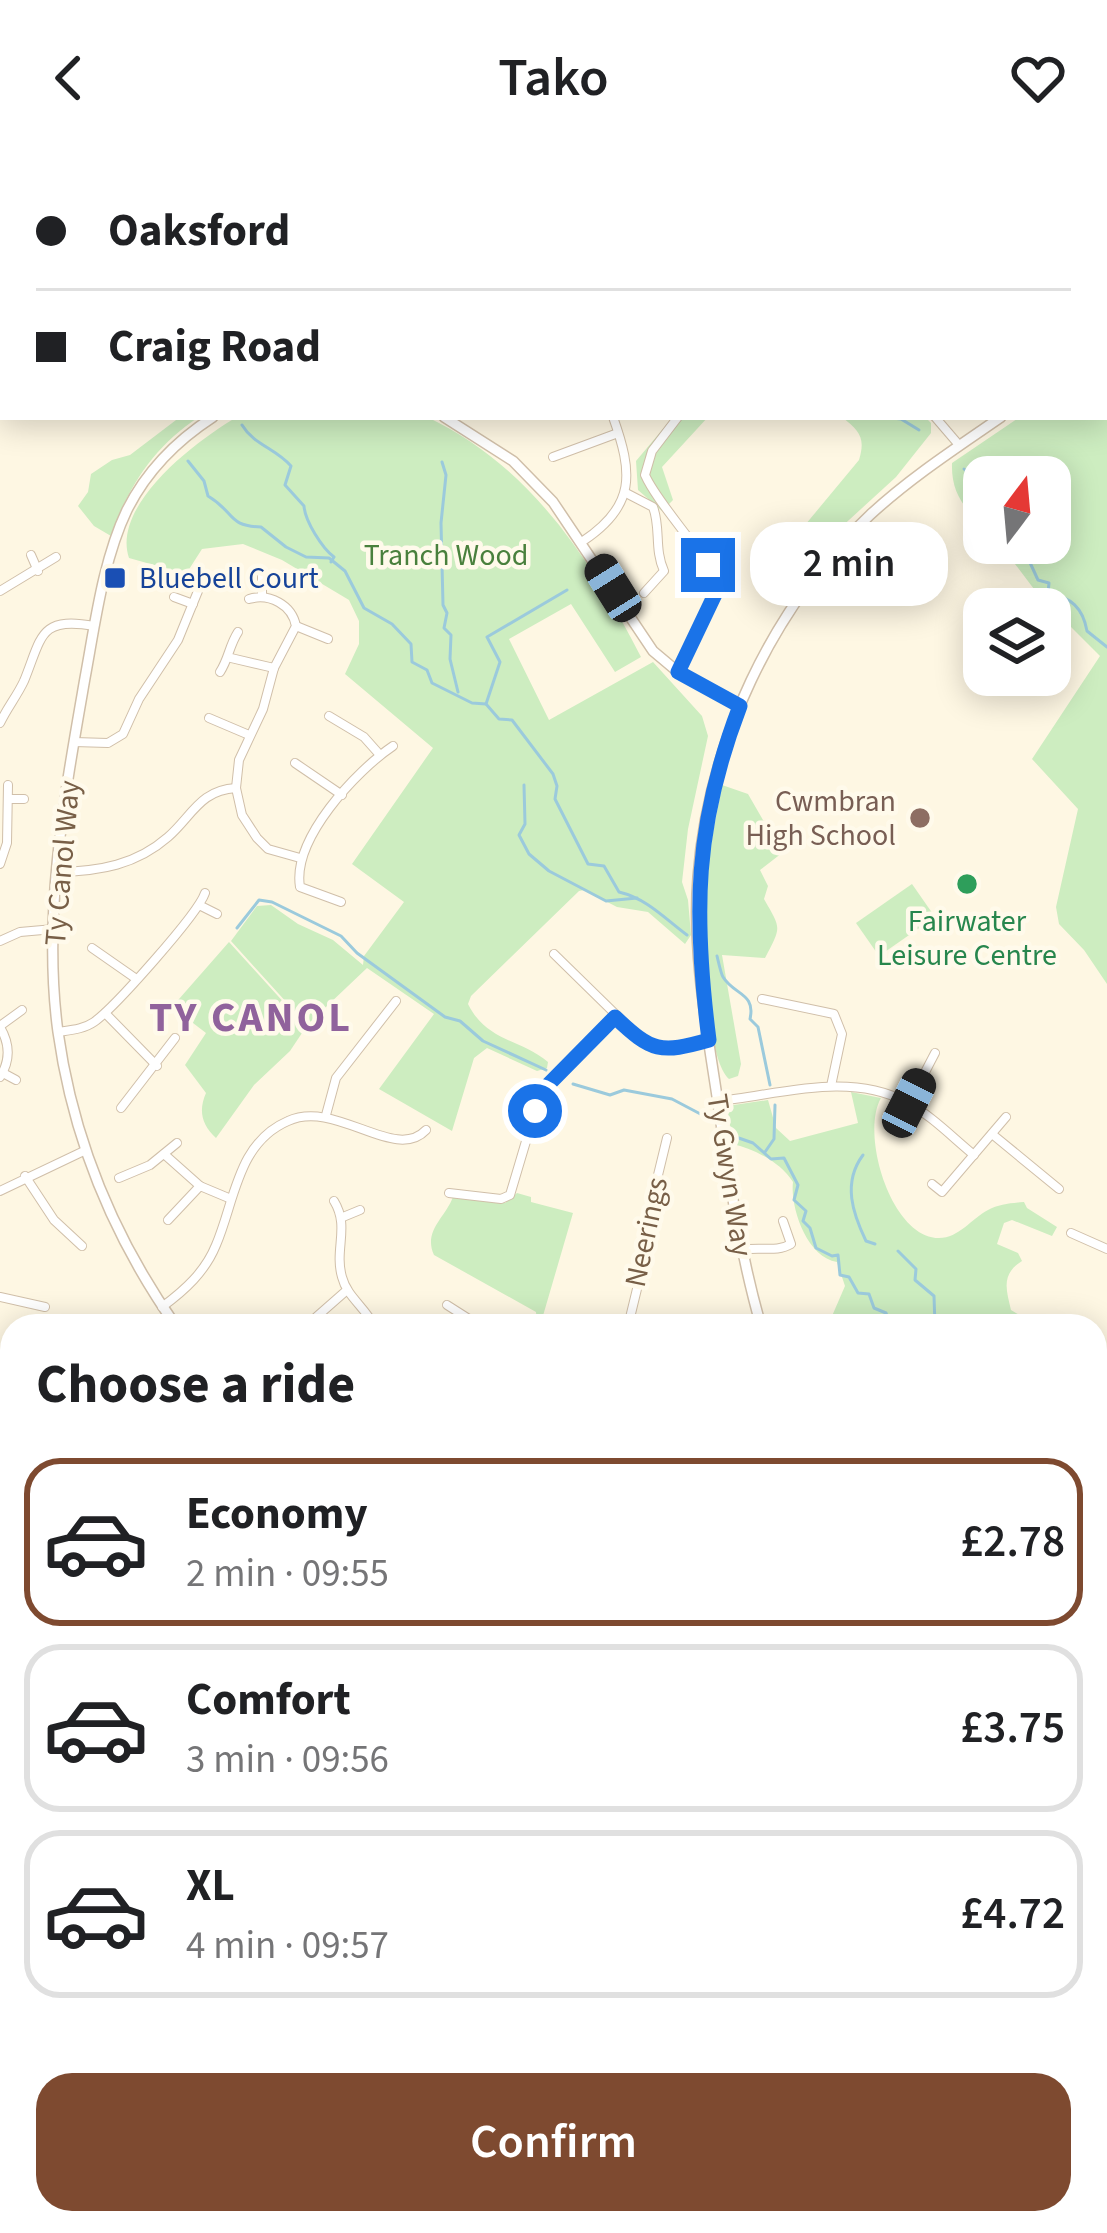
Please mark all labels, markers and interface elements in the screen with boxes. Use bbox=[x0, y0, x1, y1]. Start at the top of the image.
text: Tako bbox=[498, 40, 609, 117]
icon: back bbox=[36, 45, 102, 111]
icon: heart bbox=[1005, 45, 1071, 111]
text: Oaksford bbox=[108, 199, 290, 263]
text: Craig Road bbox=[108, 315, 321, 379]
north arrow bbox=[963, 456, 1071, 564]
map controls bbox=[963, 456, 1071, 696]
callout: 2 min bbox=[750, 523, 948, 607]
park label: Tranch Wood bbox=[364, 534, 528, 577]
text: 2 min bbox=[803, 536, 895, 592]
route end bbox=[681, 538, 735, 592]
car bbox=[579, 548, 647, 628]
place label: Bluebell Court bbox=[139, 557, 319, 600]
marker: Bluebell Court bbox=[102, 565, 128, 591]
button: layers bbox=[963, 588, 1071, 696]
street label: Ty Canol Way bbox=[34, 779, 91, 948]
place label: Cwmbran High School bbox=[745, 780, 896, 857]
marker: Cwmbran High School bbox=[907, 805, 933, 831]
marker: Fairwater Leisure Centre bbox=[954, 871, 980, 897]
place label: Fairwater Leisure Centre bbox=[877, 900, 1057, 977]
district label: TY CANOL bbox=[149, 988, 353, 1048]
car bbox=[877, 1063, 941, 1143]
route start bbox=[508, 1084, 562, 1138]
street label: Ty Gwyn Way bbox=[695, 1091, 764, 1259]
street label: Neerings bbox=[614, 1173, 679, 1291]
text: Choose a ride bbox=[36, 1347, 355, 1424]
text: Economy bbox=[186, 1482, 368, 1546]
icon: car bbox=[42, 1488, 150, 1596]
text: £2.78 bbox=[960, 1510, 1065, 1574]
text: 2 min · 09:55 bbox=[186, 1546, 389, 1602]
text: Comfort bbox=[186, 1668, 351, 1732]
icon: car bbox=[42, 1674, 150, 1782]
text: £3.75 bbox=[960, 1696, 1065, 1760]
text: 3 min · 09:56 bbox=[186, 1732, 389, 1788]
text: XL bbox=[186, 1854, 235, 1918]
icon: car bbox=[42, 1860, 150, 1968]
text: £4.72 bbox=[960, 1882, 1065, 1946]
text: 4 min · 09:57 bbox=[186, 1918, 389, 1974]
button: Confirm bbox=[36, 2073, 1071, 2211]

